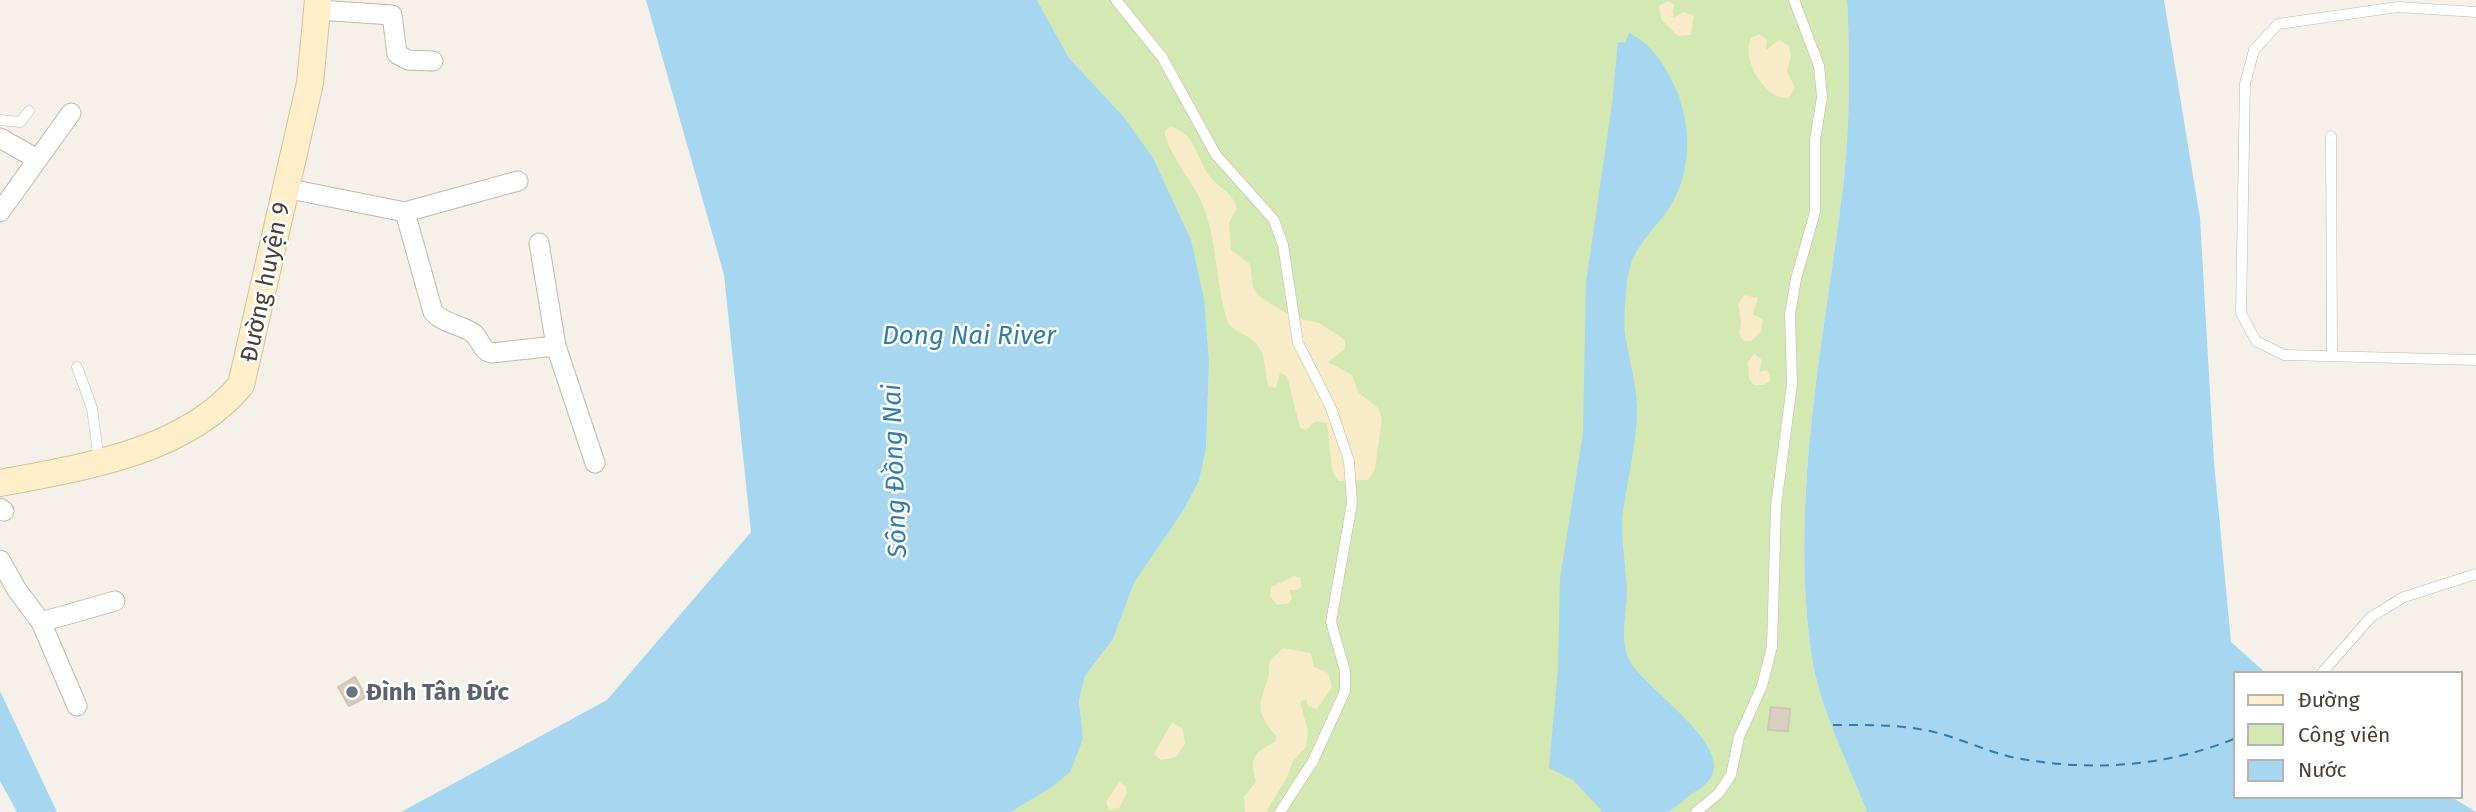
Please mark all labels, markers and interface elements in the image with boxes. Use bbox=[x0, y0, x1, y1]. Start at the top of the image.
street label: Đường huyện 9 bbox=[234, 200, 296, 364]
water label: Dong Nai River bbox=[882, 320, 1057, 351]
water label: Sông Đồng Nai bbox=[876, 383, 913, 560]
legend bbox=[2234, 672, 2462, 798]
place label: Đình Tân Đức bbox=[366, 678, 509, 706]
marker: Đình Tân Đức bbox=[344, 684, 360, 700]
text: Đường bbox=[2298, 687, 2360, 713]
text: Công viên bbox=[2298, 722, 2390, 748]
text: Nước bbox=[2298, 757, 2347, 783]

